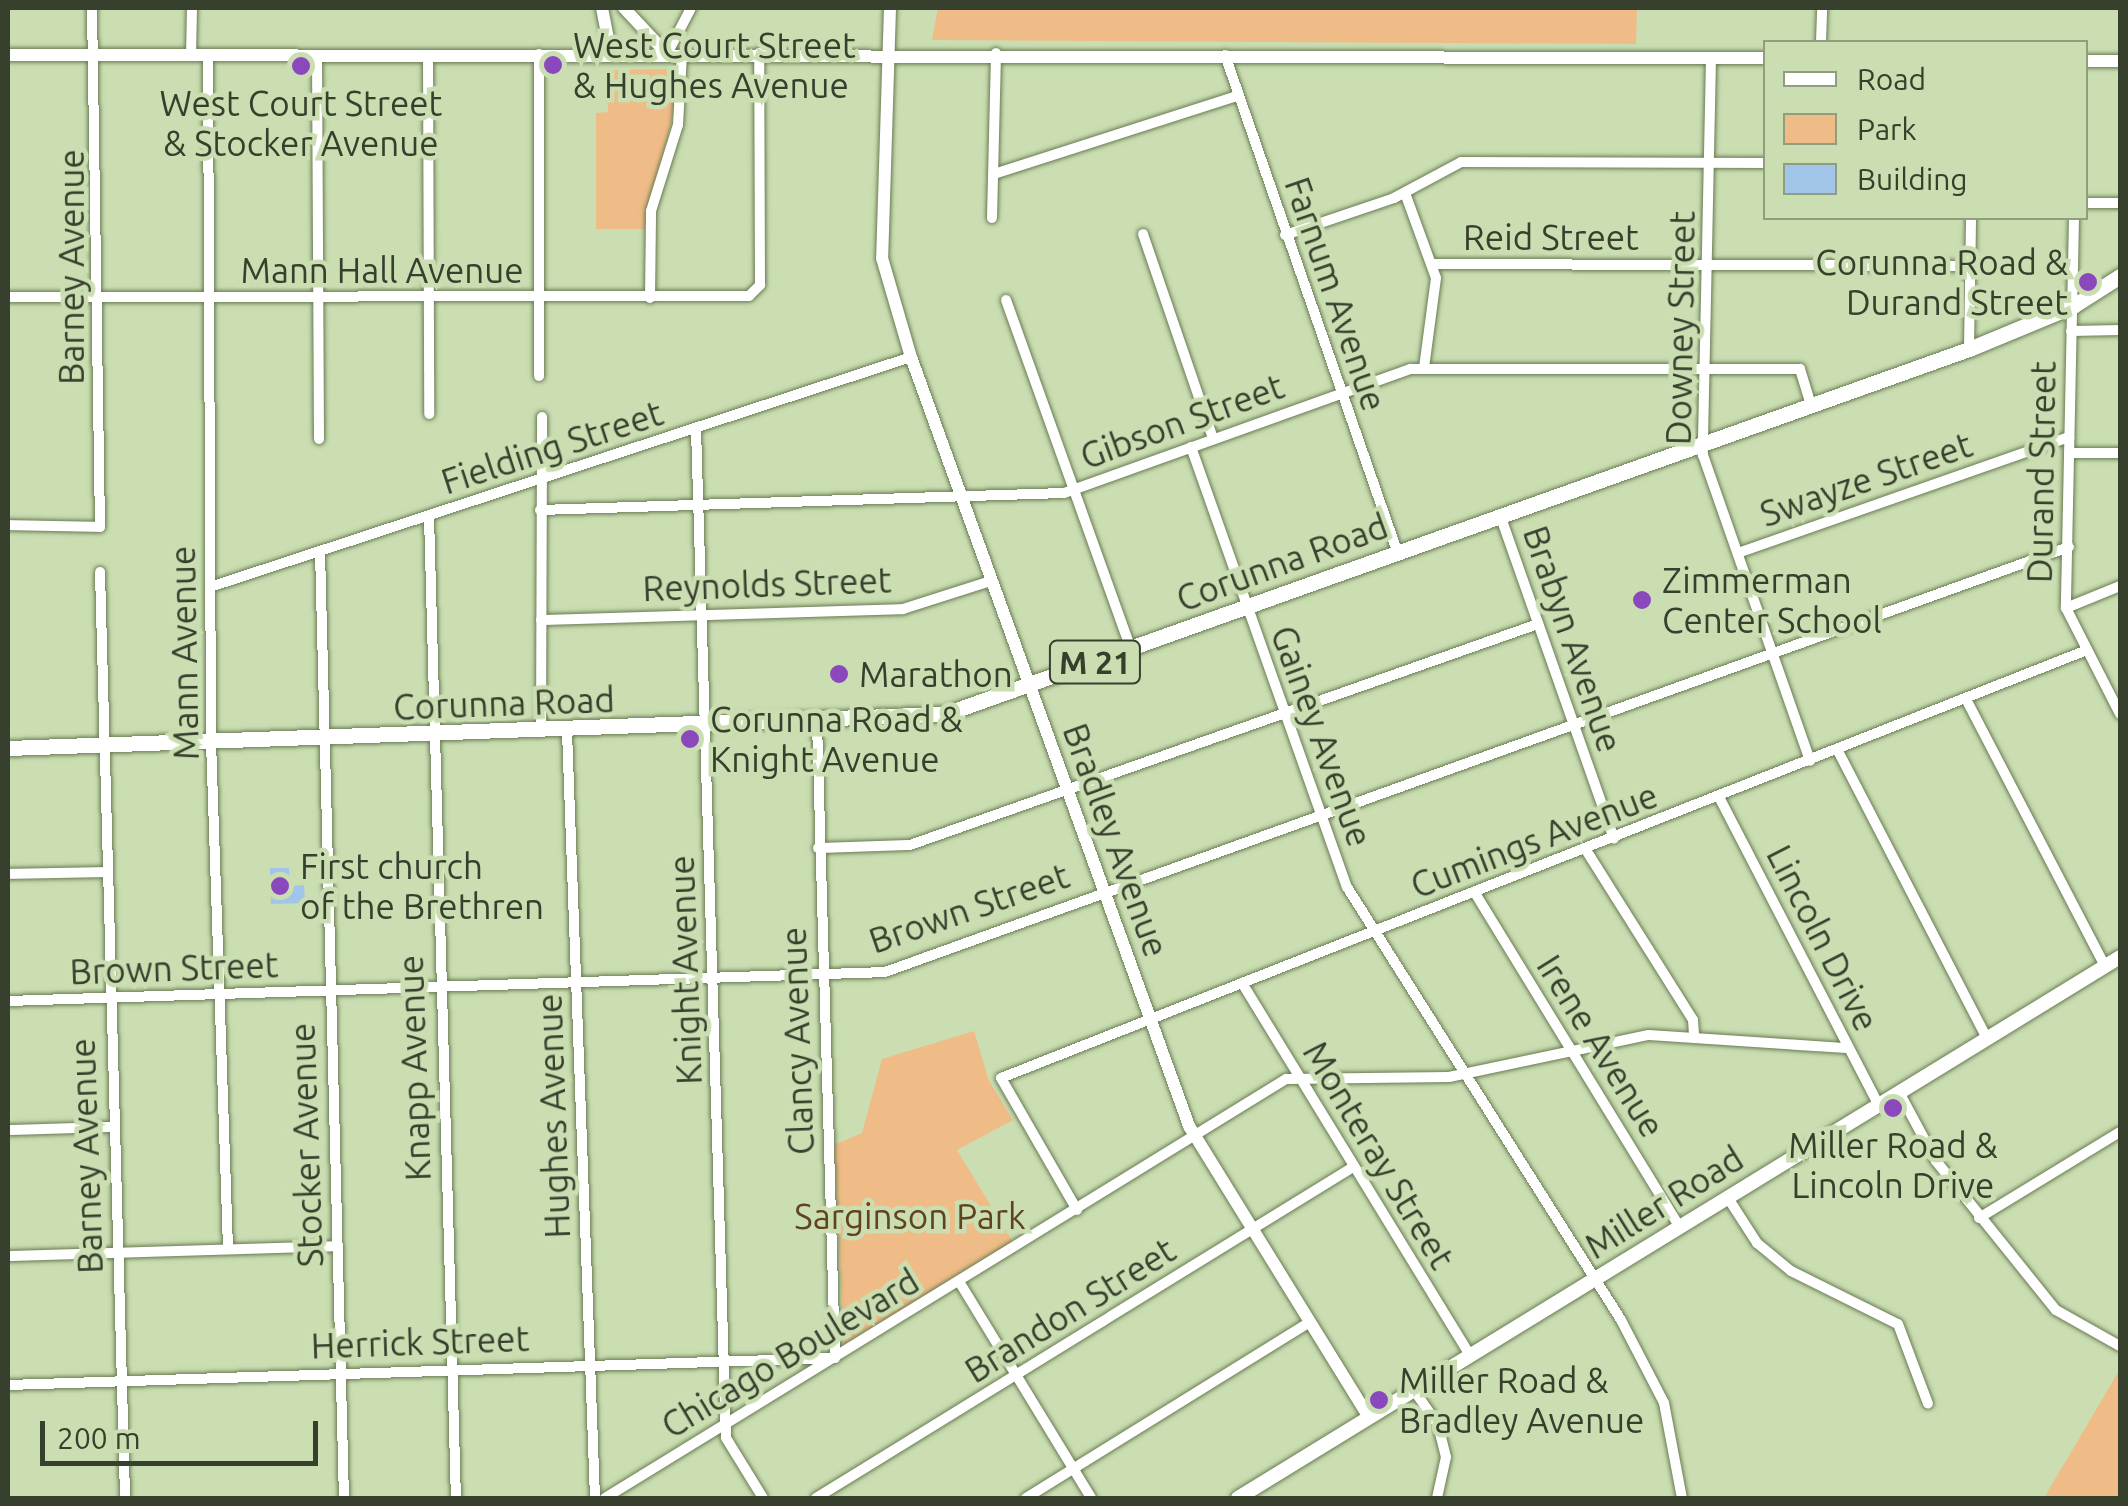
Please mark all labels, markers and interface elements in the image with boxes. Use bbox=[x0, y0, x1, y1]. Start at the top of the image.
place label: West Court Street & Hughes Avenue bbox=[573, 24, 856, 106]
legend bbox=[1763, 40, 2088, 220]
marker: West Court Street & Hughes Avenue bbox=[542, 54, 564, 76]
marker: West Court Street & Stocker Avenue bbox=[290, 55, 312, 77]
text: Road bbox=[1857, 62, 1926, 96]
place label: West Court Street & Stocker Avenue bbox=[160, 82, 442, 164]
text: Park bbox=[1857, 112, 1917, 146]
street label: Barney Avenue bbox=[50, 149, 92, 385]
text: Building bbox=[1857, 162, 1968, 196]
street label: Farnum Avenue bbox=[1276, 172, 1396, 416]
street label: Downey Street bbox=[1657, 211, 1703, 445]
street label: Reid Street bbox=[1463, 216, 1639, 258]
place label: Corunna Road & Durand Street bbox=[1815, 241, 2068, 323]
street label: Mann Hall Avenue bbox=[240, 249, 524, 291]
marker: Corunna Road & Durand Street bbox=[2077, 271, 2099, 293]
street label: Durand Street bbox=[2018, 361, 2064, 583]
street label: Gibson Street bbox=[1074, 365, 1290, 477]
street label: Fielding Street bbox=[436, 391, 668, 503]
street label: Swayze Street bbox=[1755, 423, 1977, 535]
street label: Corunna Road bbox=[1171, 504, 1393, 620]
street label: Brabyn Avenue bbox=[1515, 520, 1631, 758]
street label: Mann Avenue bbox=[161, 545, 207, 761]
street label: Reynolds Street bbox=[642, 559, 892, 609]
place label: Zimmerman Center School bbox=[1662, 559, 1882, 641]
marker: Zimmerman Center School bbox=[1631, 589, 1653, 611]
street label: Gainey Avenue bbox=[1263, 620, 1381, 852]
road number: M 21 bbox=[1048, 635, 1142, 689]
place label: Marathon bbox=[859, 653, 1013, 695]
marker: Marathon bbox=[828, 663, 850, 685]
street label: Corunna Road bbox=[392, 678, 616, 728]
place label: Corunna Road & Knight Avenue bbox=[710, 698, 963, 780]
street label: Bradley Avenue bbox=[1054, 718, 1178, 962]
marker: Corunna Road & Knight Avenue bbox=[679, 728, 701, 750]
street label: Cumings Avenue bbox=[1405, 774, 1663, 906]
street label: Lincoln Drive bbox=[1758, 838, 1888, 1038]
place label: First church of the Brethren bbox=[300, 845, 544, 927]
street label: Brown Street bbox=[863, 854, 1075, 962]
street label: Knight Avenue bbox=[660, 855, 710, 1085]
marker: First church of the Brethren bbox=[269, 875, 291, 897]
street label: Clancy Avenue bbox=[772, 926, 822, 1156]
street label: Brown Street bbox=[69, 943, 279, 993]
street label: Irene Avenue bbox=[1528, 947, 1674, 1145]
street label: Knapp Avenue bbox=[389, 954, 439, 1182]
street label: Hughes Avenue bbox=[528, 993, 578, 1239]
street label: Stocker Avenue bbox=[281, 1022, 331, 1268]
street label: Monteray Street bbox=[1295, 1034, 1463, 1276]
street label: Barney Avenue bbox=[61, 1038, 111, 1274]
marker: Miller Road & Lincoln Drive bbox=[1882, 1097, 1904, 1119]
place label: Miller Road & Lincoln Drive bbox=[1788, 1124, 1998, 1206]
street label: Miller Road bbox=[1577, 1137, 1751, 1267]
park label: Sarginson Park bbox=[794, 1195, 1026, 1237]
street label: Brandon Street bbox=[957, 1229, 1183, 1391]
street label: Chicago Boulevard bbox=[654, 1260, 926, 1446]
street label: Herrick Street bbox=[310, 1317, 530, 1367]
place label: Miller Road & Bradley Avenue bbox=[1399, 1359, 1644, 1441]
marker: Miller Road & Bradley Avenue bbox=[1368, 1389, 1390, 1411]
scale bar bbox=[45, 1401, 322, 1463]
text: 200 m bbox=[57, 1421, 141, 1455]

